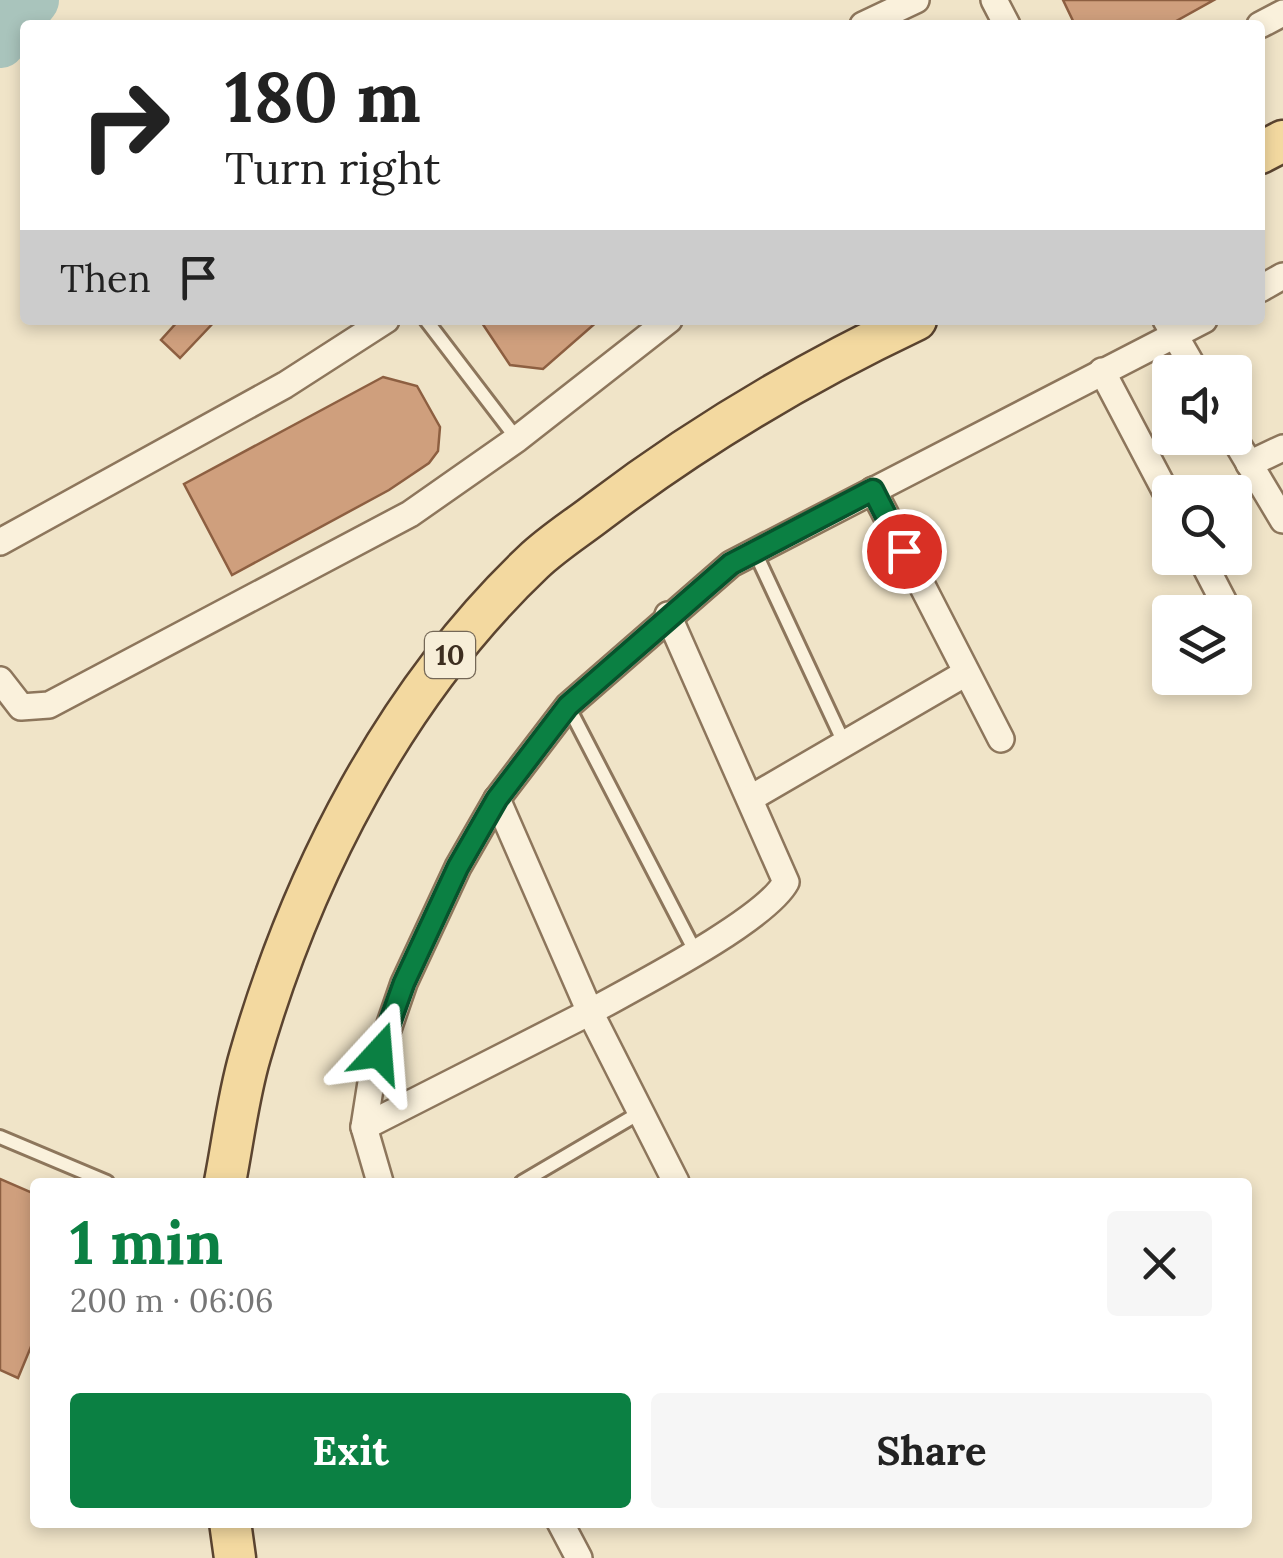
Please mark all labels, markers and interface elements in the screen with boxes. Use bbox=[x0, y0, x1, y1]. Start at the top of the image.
text: 180 m bbox=[225, 52, 421, 141]
icon: right bbox=[60, 60, 190, 190]
text: Turn right bbox=[225, 139, 441, 196]
icon: arrive bbox=[171, 250, 226, 305]
text: Then bbox=[60, 254, 151, 302]
map controls bbox=[1152, 355, 1252, 695]
button: sound bbox=[1152, 355, 1252, 455]
button: search bbox=[1152, 475, 1252, 575]
pin bbox=[862, 509, 947, 594]
icon: arrive bbox=[877, 524, 932, 579]
button: layers bbox=[1152, 595, 1252, 695]
road number: 10 bbox=[425, 632, 475, 678]
position arrow bbox=[327, 1001, 431, 1105]
text: 1 min bbox=[70, 1204, 223, 1280]
button: close bbox=[1107, 1211, 1212, 1316]
text: 200 m · 06:06 bbox=[70, 1280, 274, 1321]
button: Exit bbox=[70, 1393, 631, 1508]
button: Share bbox=[651, 1393, 1212, 1508]

